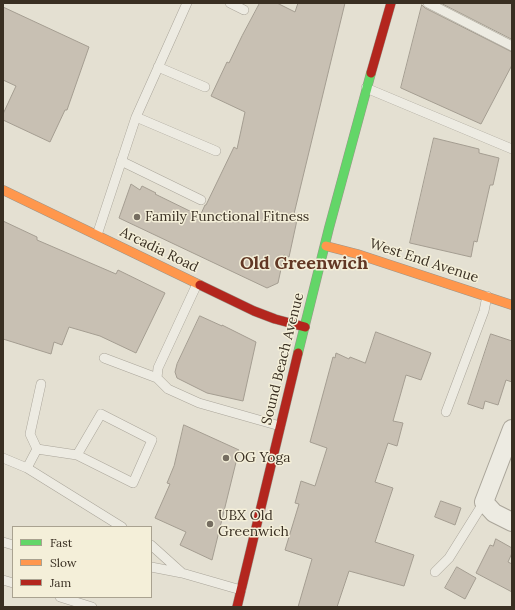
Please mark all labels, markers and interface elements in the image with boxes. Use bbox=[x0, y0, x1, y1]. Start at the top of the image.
place label: Family Functional Fitness bbox=[145, 209, 309, 225]
marker: Family Functional Fitness bbox=[132, 212, 142, 222]
street label: Arcadia Road bbox=[117, 224, 201, 276]
street label: West End Avenue bbox=[368, 236, 480, 286]
district label: Old Greenwich bbox=[240, 253, 368, 275]
street label: Sound Beach Avenue bbox=[258, 291, 308, 427]
place label: OG Yoga bbox=[234, 450, 291, 466]
marker: OG Yoga bbox=[221, 453, 231, 463]
place label: UBX Old Greenwich bbox=[218, 508, 289, 540]
marker: UBX Old Greenwich bbox=[205, 519, 215, 529]
legend bbox=[12, 526, 152, 598]
text: Fast bbox=[50, 535, 73, 550]
text: Slow bbox=[50, 555, 77, 570]
text: Jam bbox=[50, 575, 71, 590]

